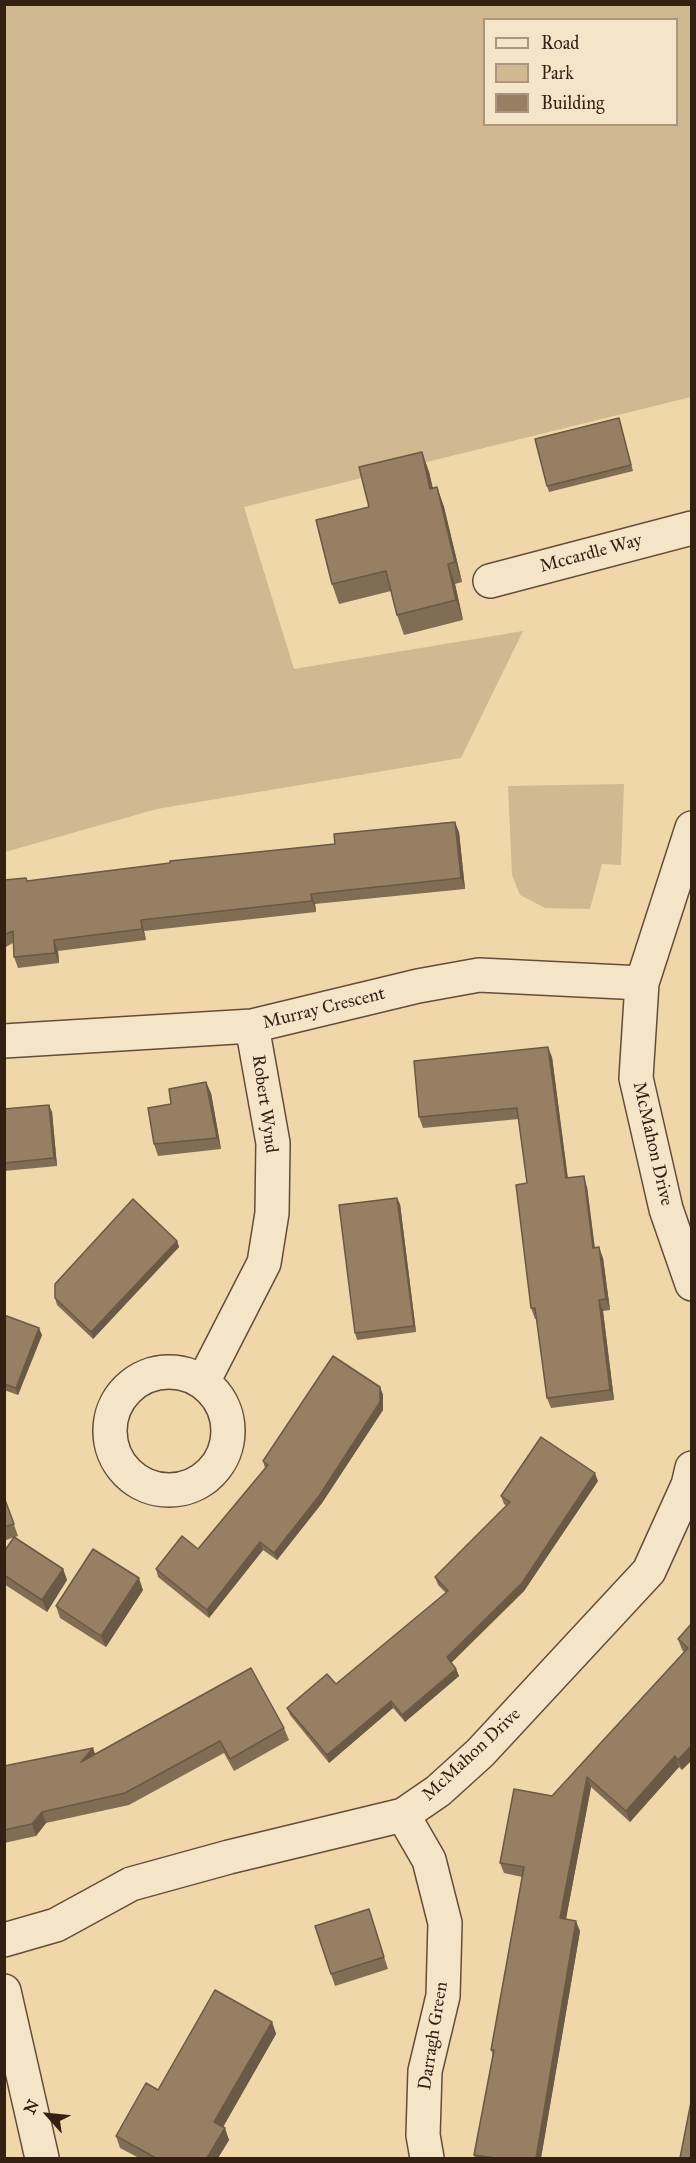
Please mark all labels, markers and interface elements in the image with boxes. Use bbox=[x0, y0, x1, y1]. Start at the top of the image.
legend bbox=[483, 18, 678, 126]
text: Road bbox=[541, 32, 579, 54]
text: Park bbox=[541, 62, 574, 84]
text: Building bbox=[541, 92, 604, 114]
street label: Mccardle Way bbox=[537, 530, 645, 578]
street label: Murray Crescent bbox=[261, 983, 387, 1035]
street label: Robert Wynd bbox=[246, 1053, 282, 1155]
street label: McMahon Drive bbox=[627, 1080, 677, 1208]
street label: McMahon Drive bbox=[418, 1704, 526, 1806]
street label: Darragh Green bbox=[415, 1980, 453, 2092]
north arrow bbox=[18, 2085, 78, 2145]
text: N bbox=[20, 2096, 43, 2117]

